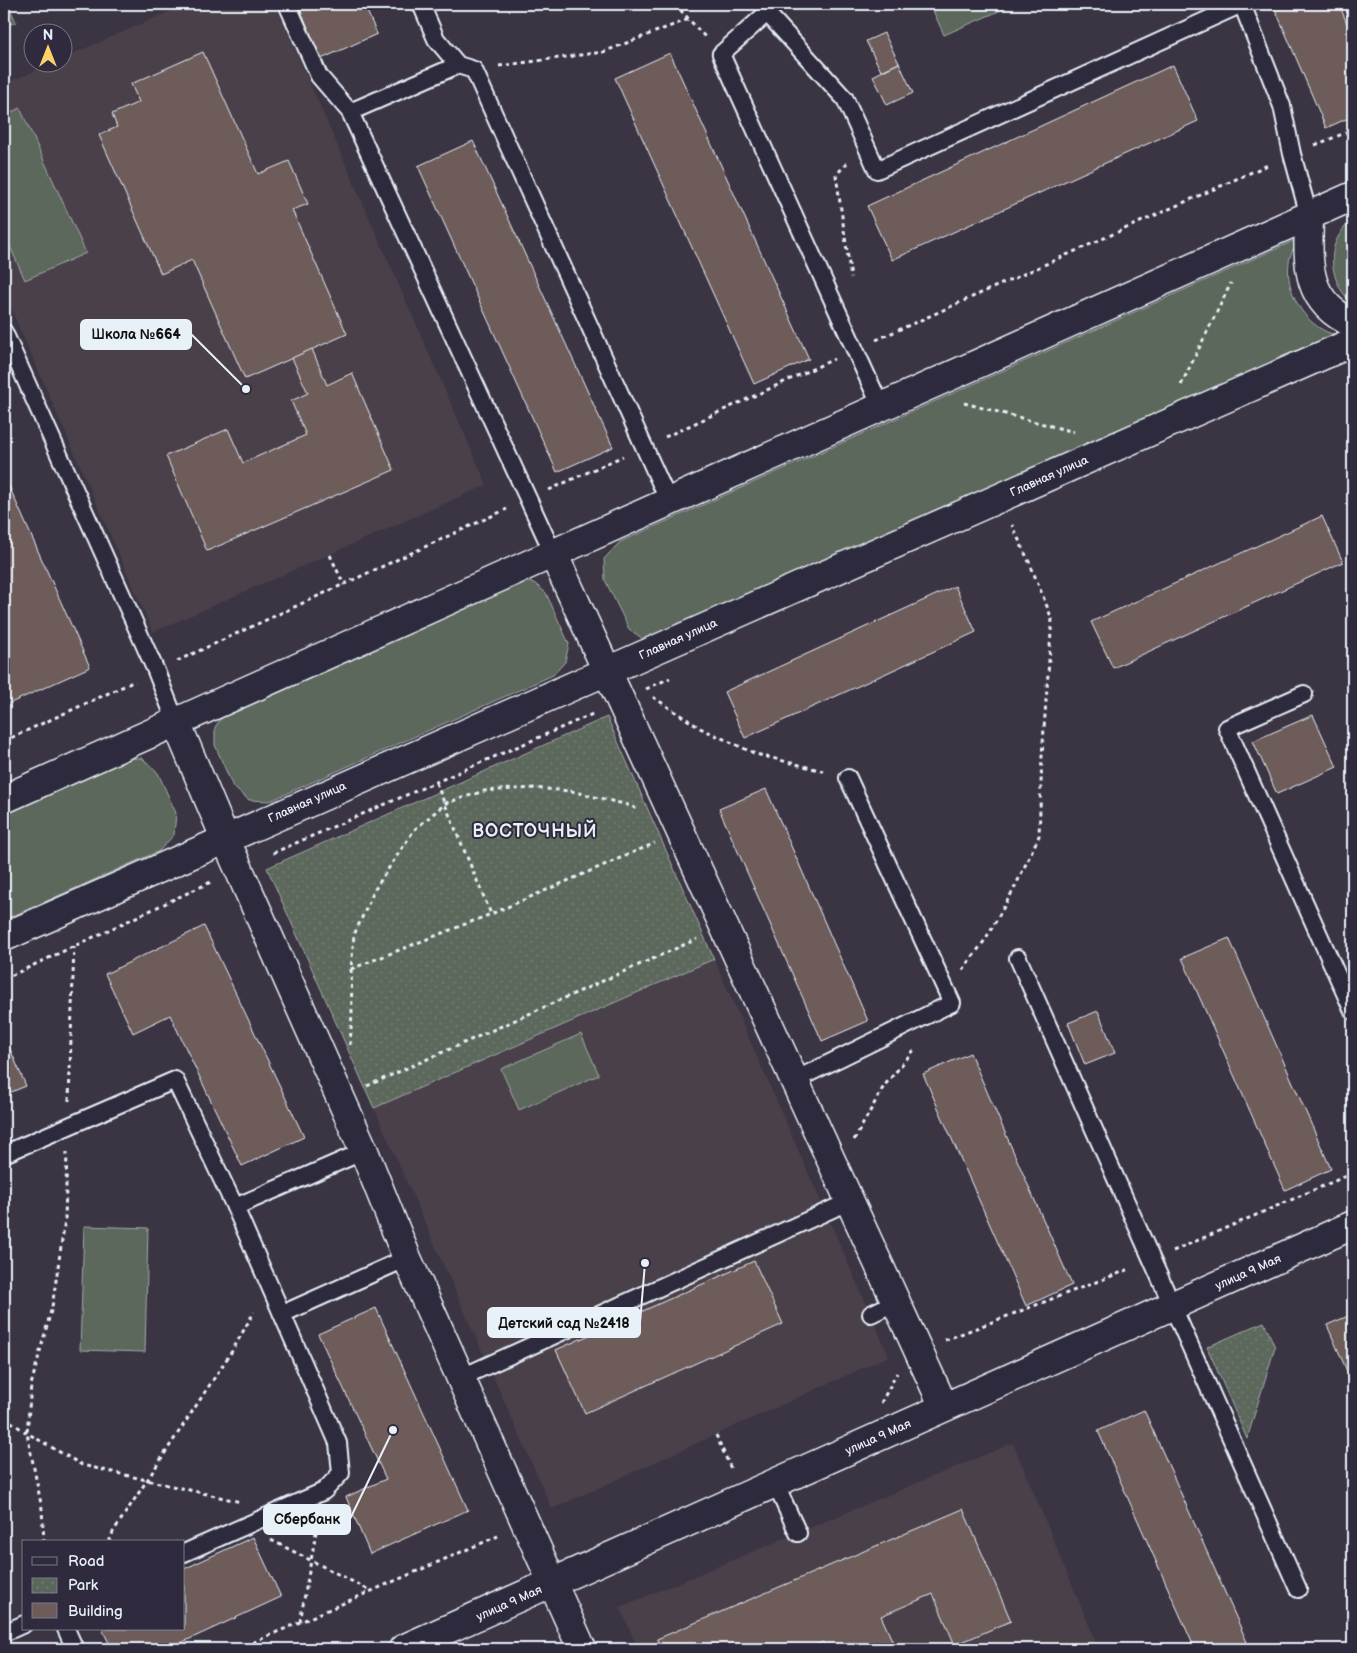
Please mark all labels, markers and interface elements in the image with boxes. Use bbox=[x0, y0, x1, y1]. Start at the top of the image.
north arrow bbox=[22, 22, 72, 72]
text: N bbox=[43, 27, 53, 44]
callout: Школа №664 bbox=[81, 320, 191, 349]
text: Школа №664 bbox=[91, 326, 181, 343]
street label: Главная улица bbox=[1008, 453, 1091, 500]
street label: Главная улица bbox=[637, 616, 720, 663]
street label: Главная улица bbox=[266, 779, 349, 826]
district label: ВОСТОЧНЫЙ bbox=[473, 819, 597, 842]
street label: улица 9 Мая bbox=[1213, 1251, 1284, 1294]
callout: Детский сад №2418 bbox=[488, 1308, 640, 1337]
text: Детский сад №2418 bbox=[498, 1315, 630, 1332]
street label: улица 9 Мая bbox=[843, 1416, 914, 1459]
callout: Сбербанк bbox=[264, 1505, 350, 1534]
text: Сбербанк bbox=[274, 1511, 340, 1528]
legend bbox=[22, 1540, 185, 1630]
text: Road bbox=[68, 1552, 104, 1571]
text: Park bbox=[68, 1576, 99, 1595]
street label: улица 9 Мая bbox=[474, 1582, 545, 1625]
text: Building bbox=[68, 1602, 123, 1621]

